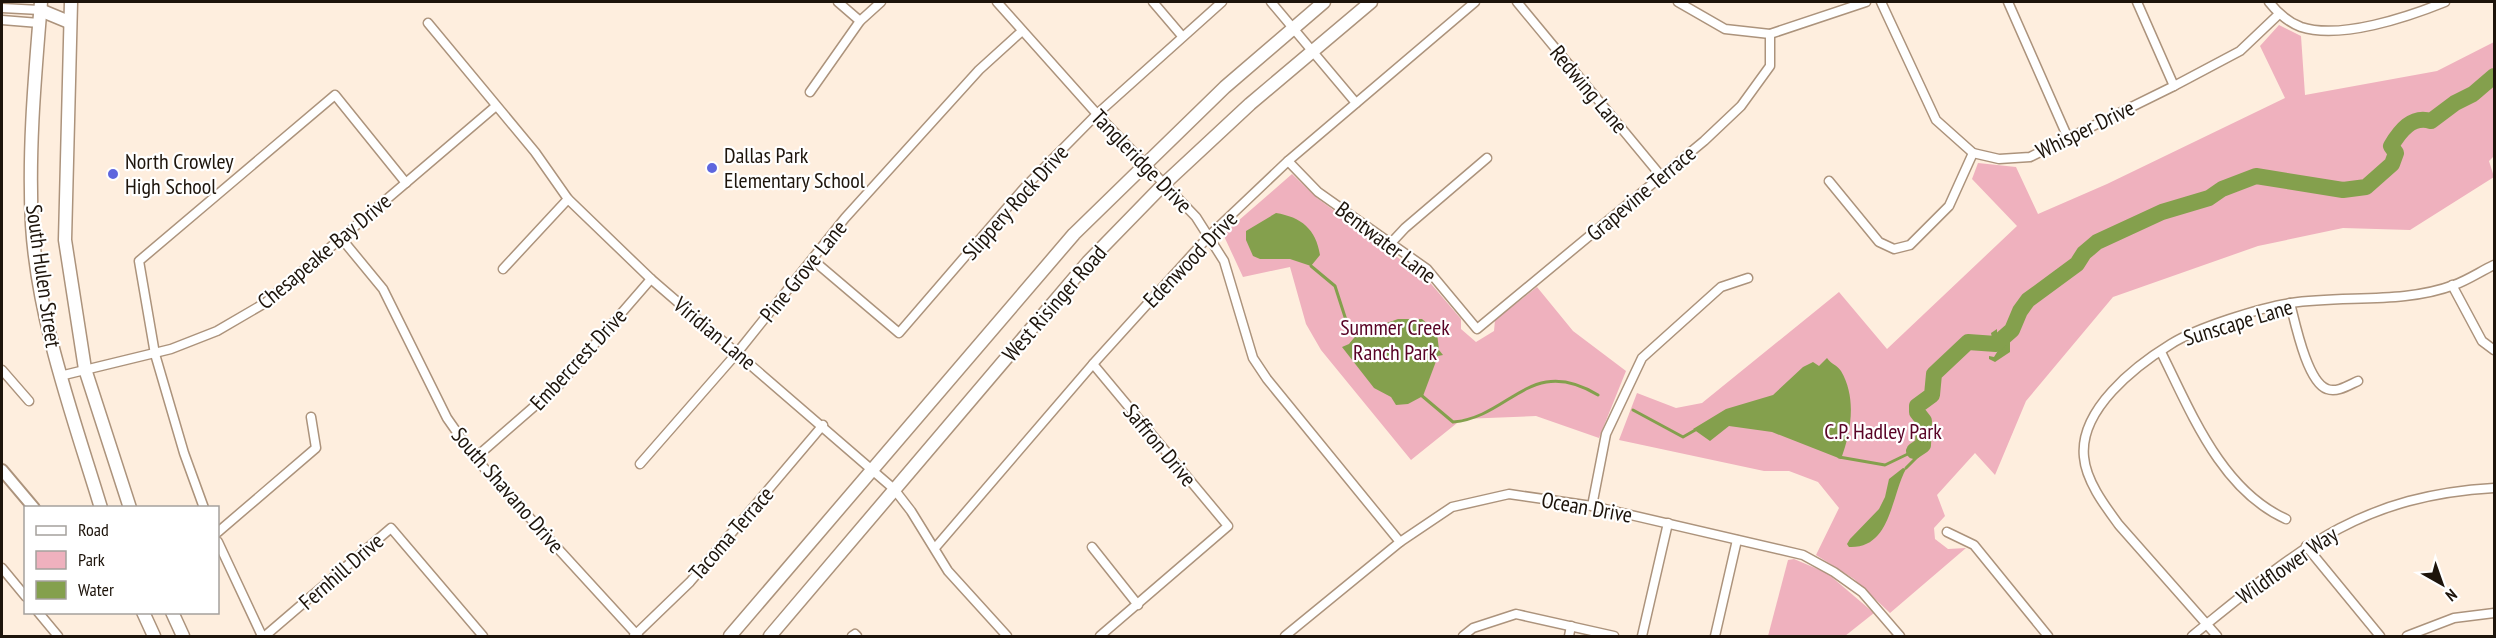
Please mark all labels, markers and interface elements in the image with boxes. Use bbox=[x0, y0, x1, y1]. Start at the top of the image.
street label: Redwing Lane bbox=[1544, 39, 1634, 139]
street label: Whisper Drive bbox=[2031, 93, 2139, 165]
street label: Tangleridge Drive bbox=[1085, 103, 1199, 219]
street label: Slippery Rock Drive bbox=[956, 139, 1074, 265]
street label: Grapevine Terrace bbox=[1581, 139, 1701, 247]
place label: Dallas Park Elementary School bbox=[724, 141, 866, 194]
place label: North Crowley High School bbox=[125, 147, 234, 200]
marker: Dallas Park Elementary School bbox=[705, 161, 719, 175]
marker: North Crowley High School bbox=[106, 167, 120, 181]
street label: Chesapeake Bay Drive bbox=[251, 187, 397, 315]
street label: Bentwater Lane bbox=[1330, 195, 1442, 289]
street label: South Hulen Street bbox=[20, 203, 68, 349]
street label: Edenwood Drive bbox=[1137, 205, 1243, 313]
street label: Pine Grove Lane bbox=[753, 214, 853, 328]
street label: West Risinger Road bbox=[996, 239, 1112, 367]
street label: Viridian Lane bbox=[667, 290, 762, 376]
street label: Sunscape Lane bbox=[2180, 292, 2296, 352]
street label: Embercrest Drive bbox=[524, 302, 632, 416]
park label: Summer Creek Ranch Park bbox=[1340, 313, 1450, 366]
street label: Saffron Drive bbox=[1117, 398, 1203, 492]
park label: C.P. Hadley Park bbox=[1824, 417, 1942, 445]
street label: South Shavano Drive bbox=[446, 421, 570, 559]
street label: Tacoma Terrace bbox=[683, 480, 779, 586]
street label: Ocean Drive bbox=[1539, 485, 1635, 529]
legend bbox=[24, 506, 219, 614]
text: Road bbox=[78, 518, 109, 541]
street label: Wildflower Way bbox=[2231, 520, 2344, 610]
street label: Fernhill Drive bbox=[293, 527, 389, 615]
text: Park bbox=[78, 548, 105, 571]
north arrow bbox=[2412, 554, 2472, 614]
text: Water bbox=[78, 578, 114, 601]
text: N bbox=[2442, 585, 2461, 606]

